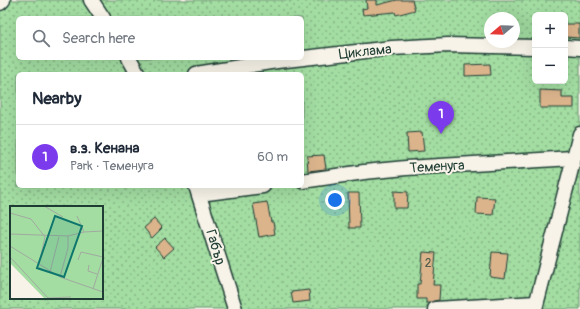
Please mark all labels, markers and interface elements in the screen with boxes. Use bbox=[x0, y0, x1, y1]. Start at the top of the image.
north arrow bbox=[484, 12, 520, 48]
map controls bbox=[532, 12, 568, 84]
button: + bbox=[532, 12, 568, 48]
search box bbox=[16, 16, 304, 60]
icon: search bbox=[30, 27, 52, 49]
text: Search here bbox=[62, 29, 135, 48]
street label: Циклама bbox=[338, 40, 392, 63]
button: − bbox=[532, 48, 568, 84]
text: Nearby bbox=[32, 88, 81, 109]
pin: 1 bbox=[428, 101, 454, 134]
text: в.з. Кенана bbox=[70, 139, 139, 158]
text: 1 bbox=[42, 149, 48, 165]
text: 60 m bbox=[257, 149, 288, 165]
street label: Теменуга bbox=[409, 157, 465, 176]
text: Park · Теменуга bbox=[70, 158, 154, 174]
your location bbox=[325, 190, 345, 210]
inset map bbox=[10, 206, 103, 299]
street label: Габър bbox=[202, 227, 229, 267]
house number: 2 bbox=[425, 256, 432, 271]

